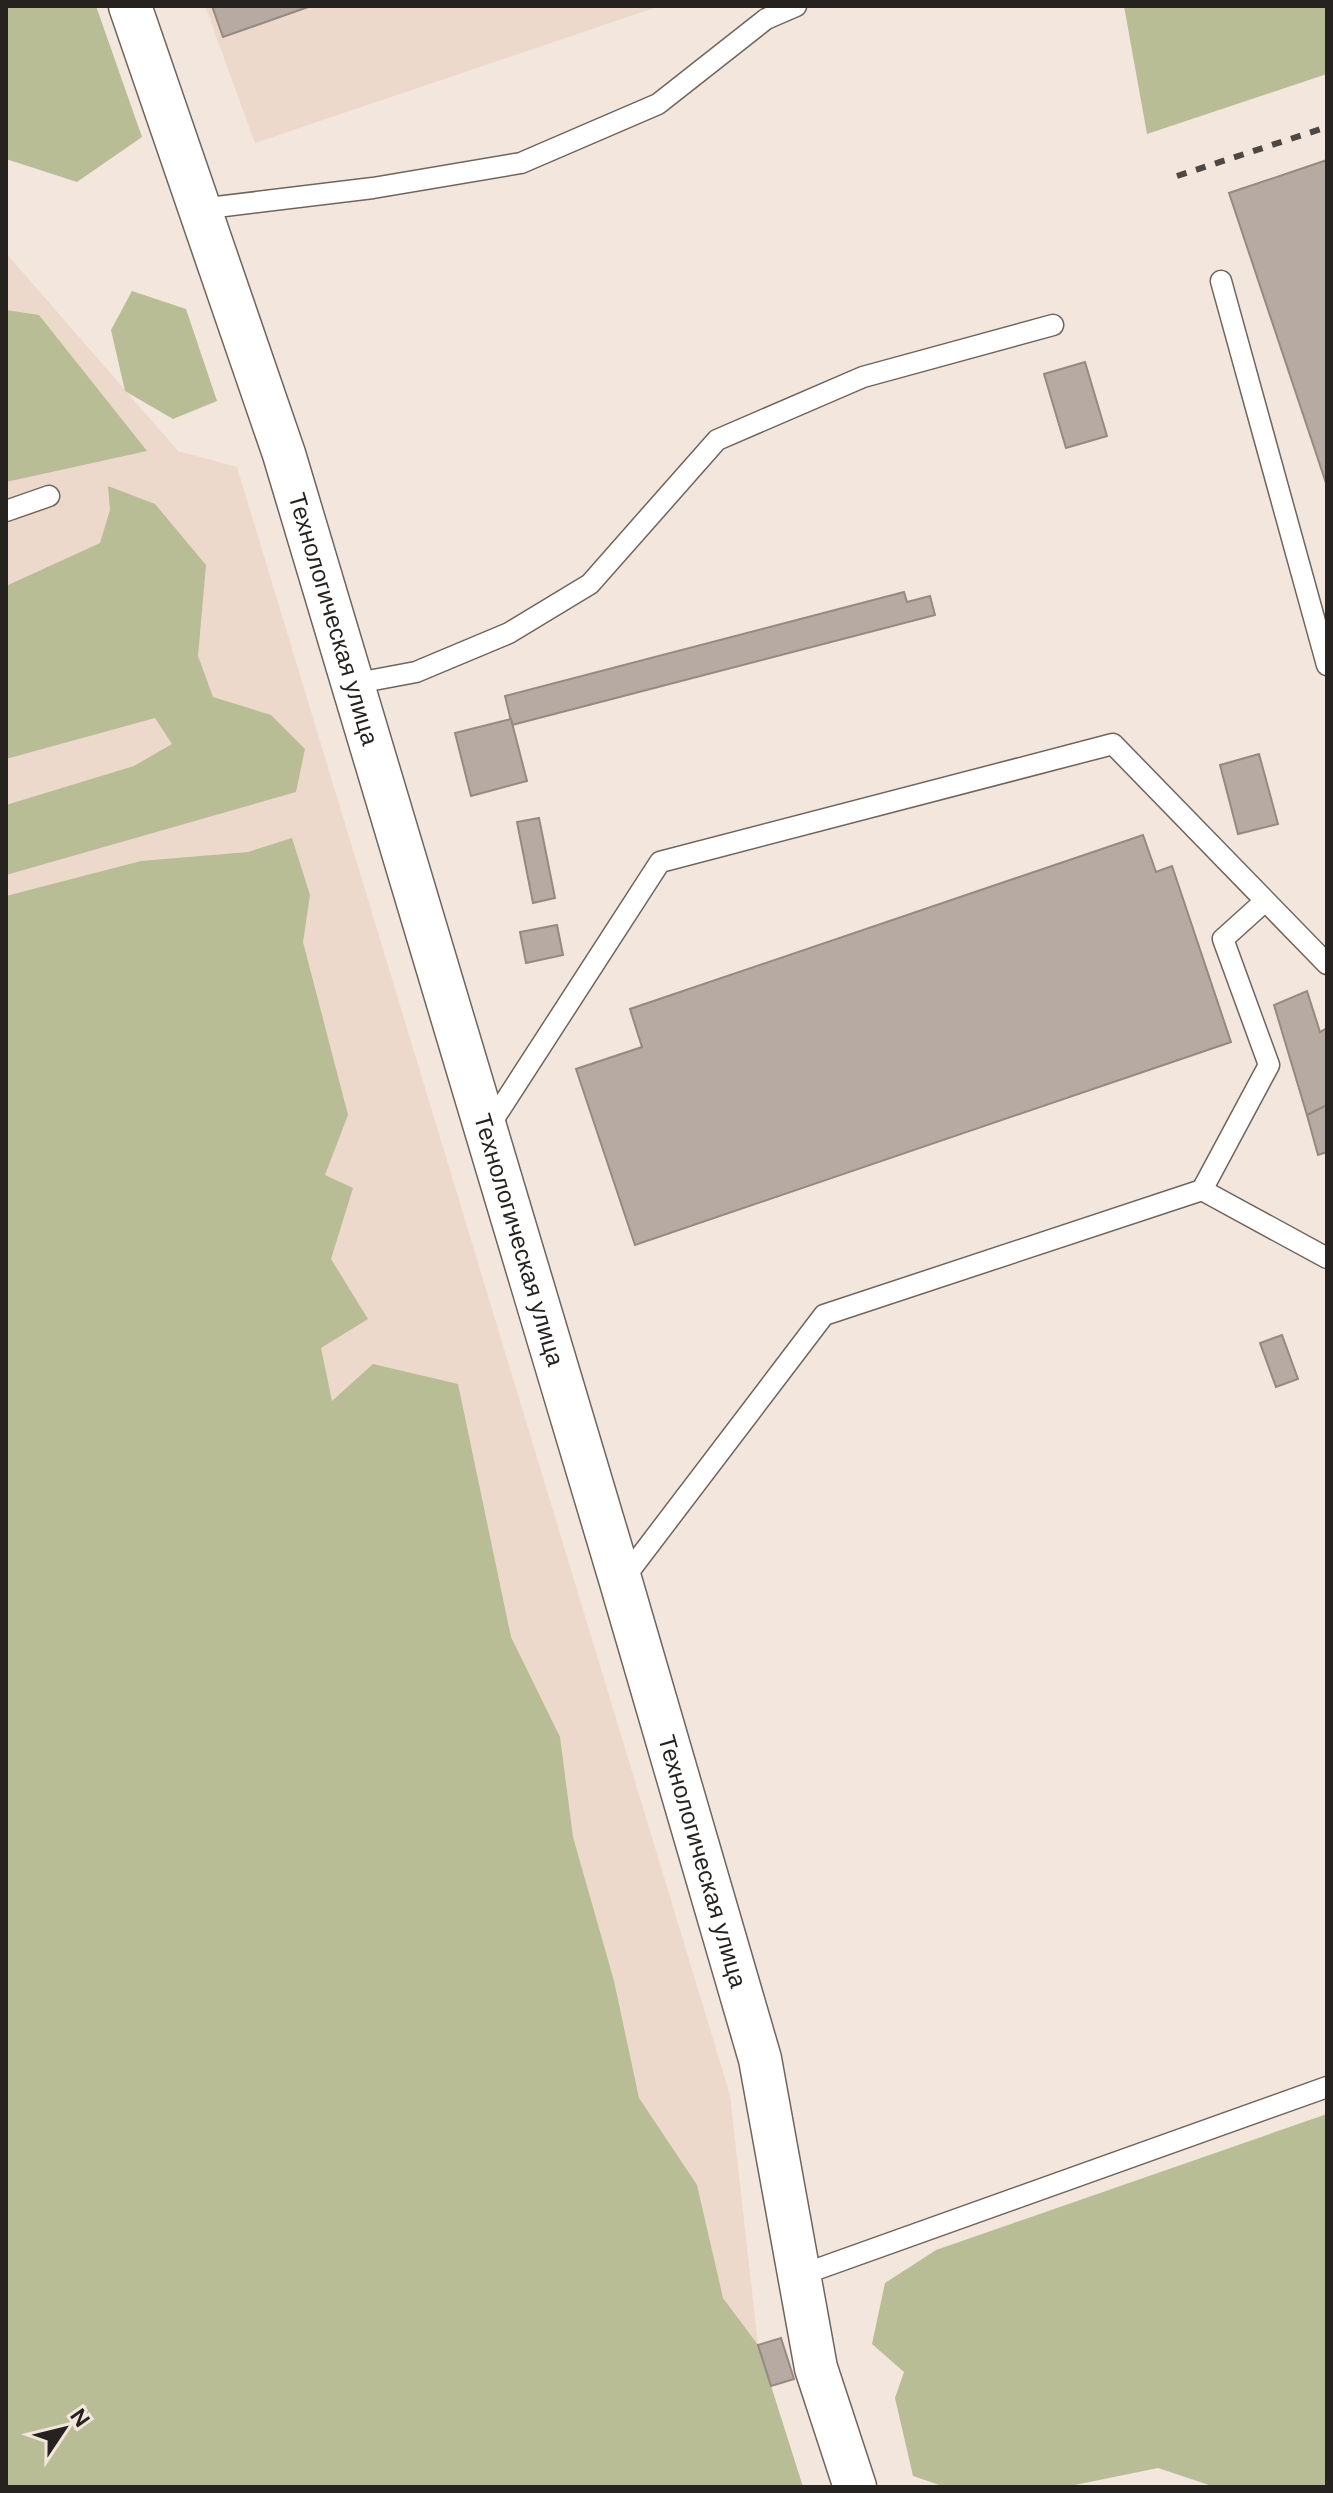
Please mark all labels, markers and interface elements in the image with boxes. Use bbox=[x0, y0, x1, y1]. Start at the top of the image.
street label: Технологическая улица bbox=[281, 489, 386, 749]
street label: Технологическая улица bbox=[467, 1110, 572, 1370]
street label: Технологическая улица bbox=[651, 1731, 755, 1992]
north arrow bbox=[24, 2389, 104, 2469]
text: N bbox=[63, 2403, 96, 2433]

